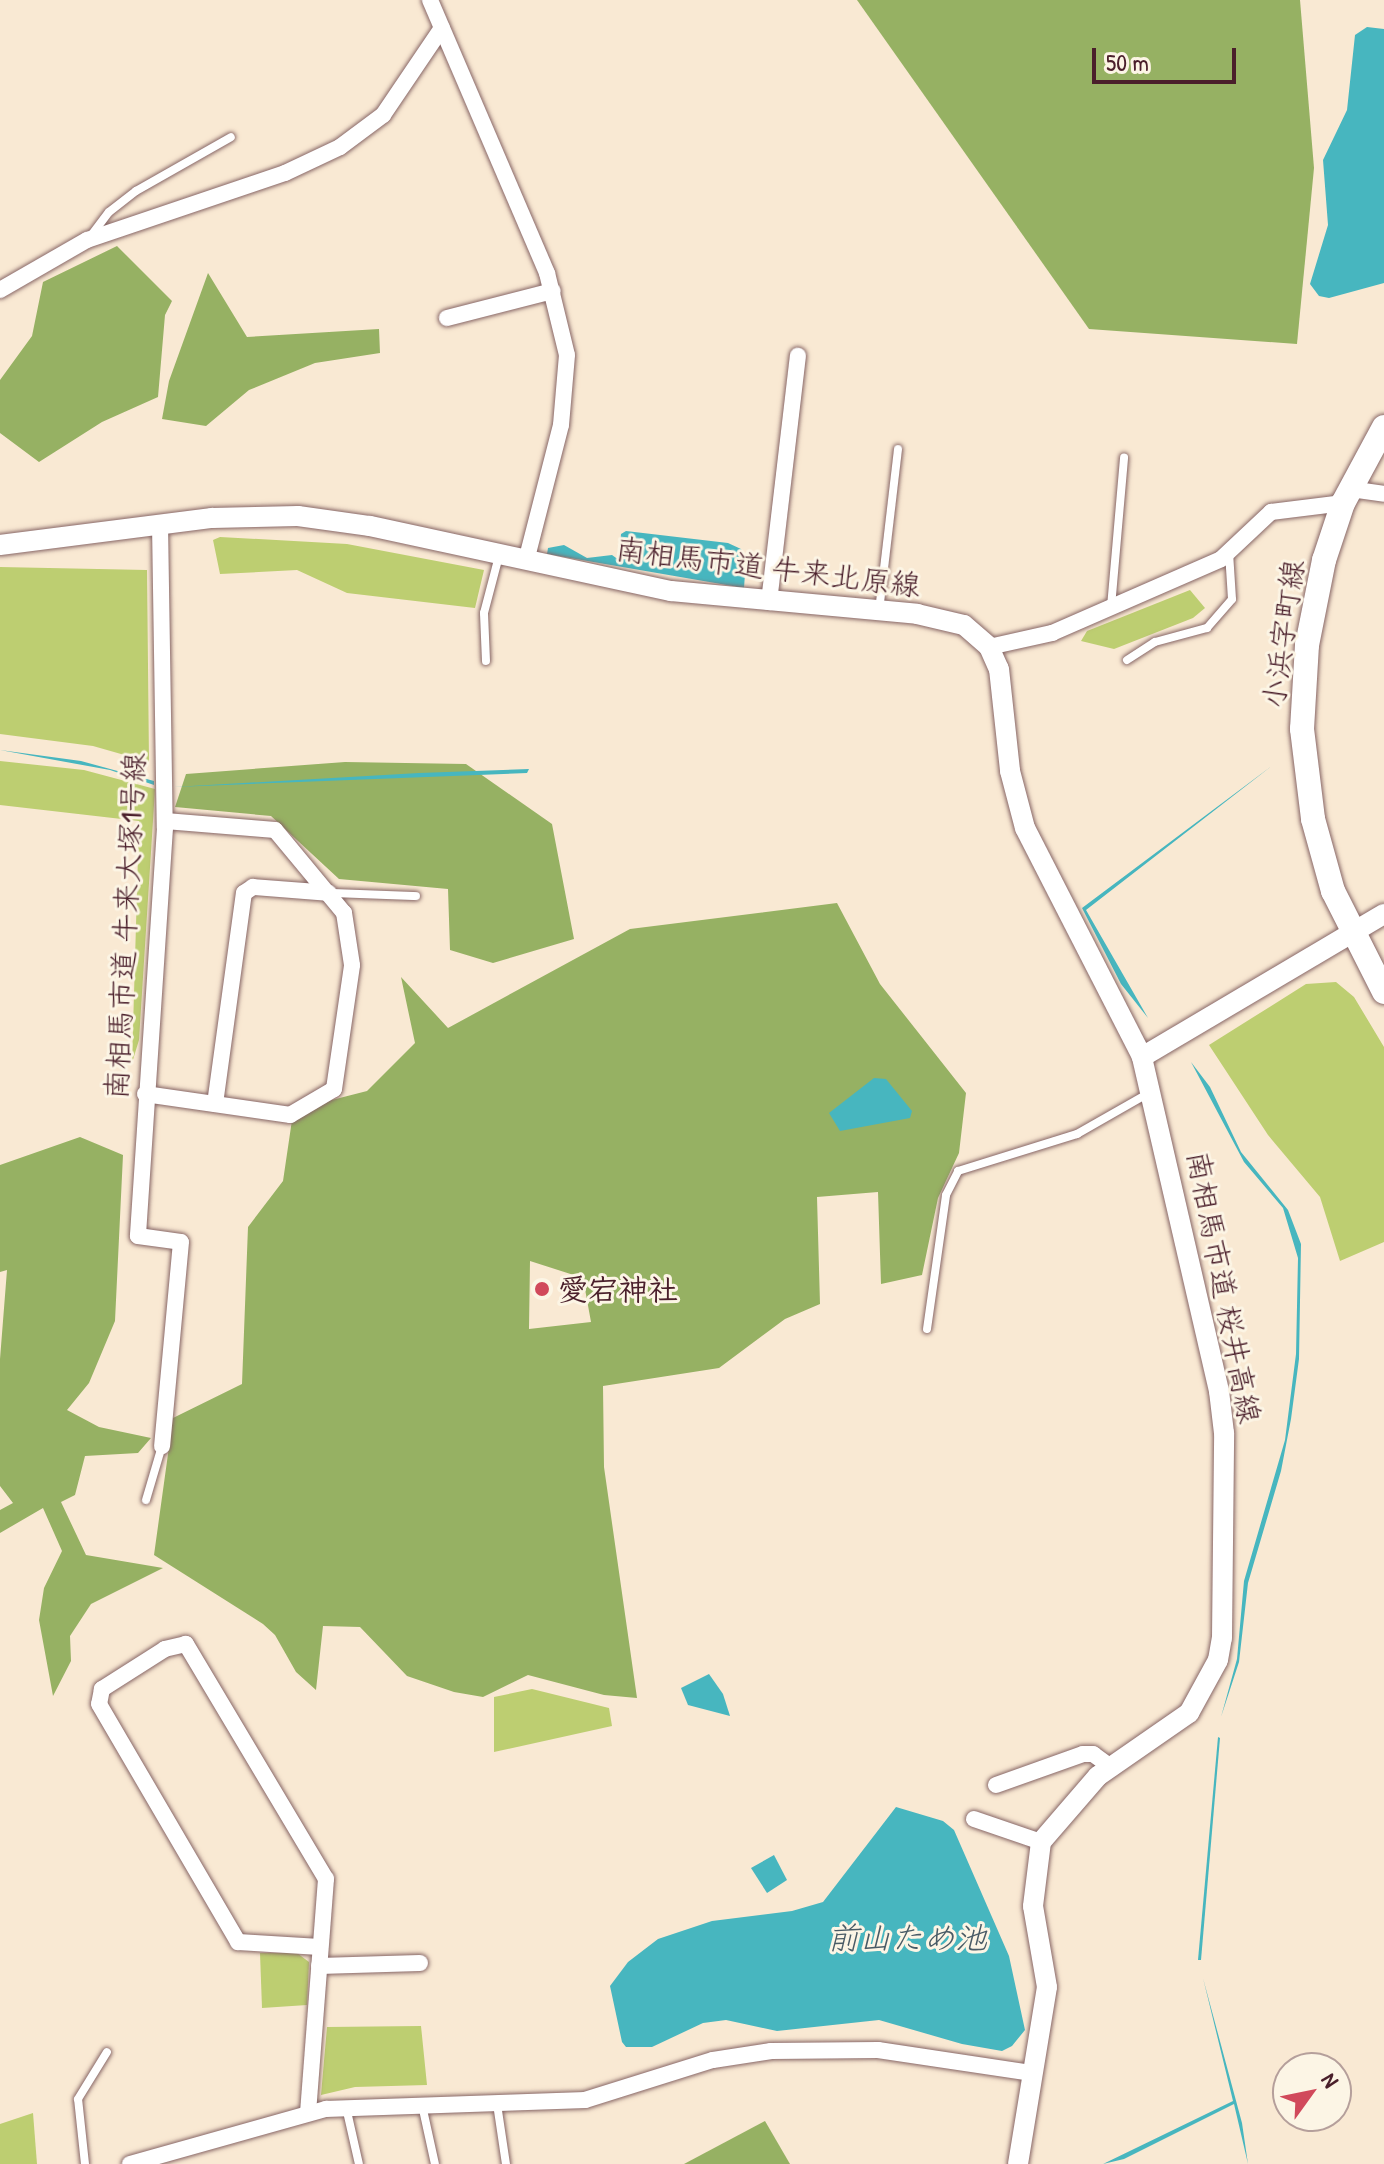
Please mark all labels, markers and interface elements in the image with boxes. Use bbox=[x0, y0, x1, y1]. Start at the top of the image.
scale bar bbox=[1096, 32, 1240, 82]
text: 50 m bbox=[1106, 46, 1149, 78]
street label: 南相馬市道 牛来北原線 bbox=[614, 530, 922, 604]
street label: 小浜字町線 bbox=[1255, 557, 1311, 711]
street label: 南相馬市道 牛来大塚1号線 bbox=[98, 751, 152, 1101]
street label: 南相馬市道 桜井高線 bbox=[1180, 1148, 1268, 1426]
place label: 愛宕神社 bbox=[558, 1271, 678, 1307]
marker: 愛宕神社 bbox=[533, 1280, 551, 1298]
water label: 前山ため池 bbox=[827, 1919, 987, 1957]
north arrow bbox=[1272, 2052, 1352, 2132]
text: N bbox=[1315, 2067, 1346, 2093]

